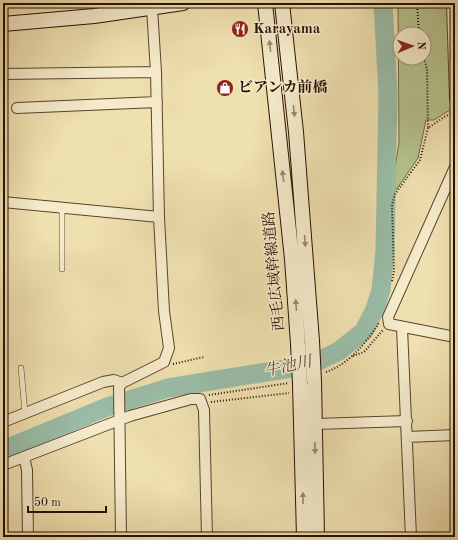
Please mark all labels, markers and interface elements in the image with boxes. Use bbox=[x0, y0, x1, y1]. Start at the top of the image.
restaurant icon: Karayama bbox=[230, 19, 250, 39]
place label: Karayama bbox=[253, 22, 321, 37]
north arrow bbox=[392, 26, 432, 66]
one-way arrow bbox=[266, 40, 273, 52]
text: N bbox=[415, 41, 426, 51]
shop icon: ビアンカ前橋 bbox=[215, 78, 235, 98]
place label: ビアンカ前橋 bbox=[238, 79, 327, 96]
one-way arrow bbox=[291, 105, 297, 117]
one-way arrow bbox=[280, 169, 287, 182]
street label: 西毛広域幹線道路 bbox=[260, 211, 288, 332]
one-way arrow bbox=[302, 235, 309, 247]
one-way arrow bbox=[292, 299, 299, 311]
water label: 牛池川 bbox=[262, 352, 315, 380]
one-way arrow bbox=[312, 442, 319, 454]
scale bar bbox=[28, 488, 106, 514]
one-way arrow bbox=[300, 491, 306, 504]
text: 50 m bbox=[34, 496, 61, 509]

